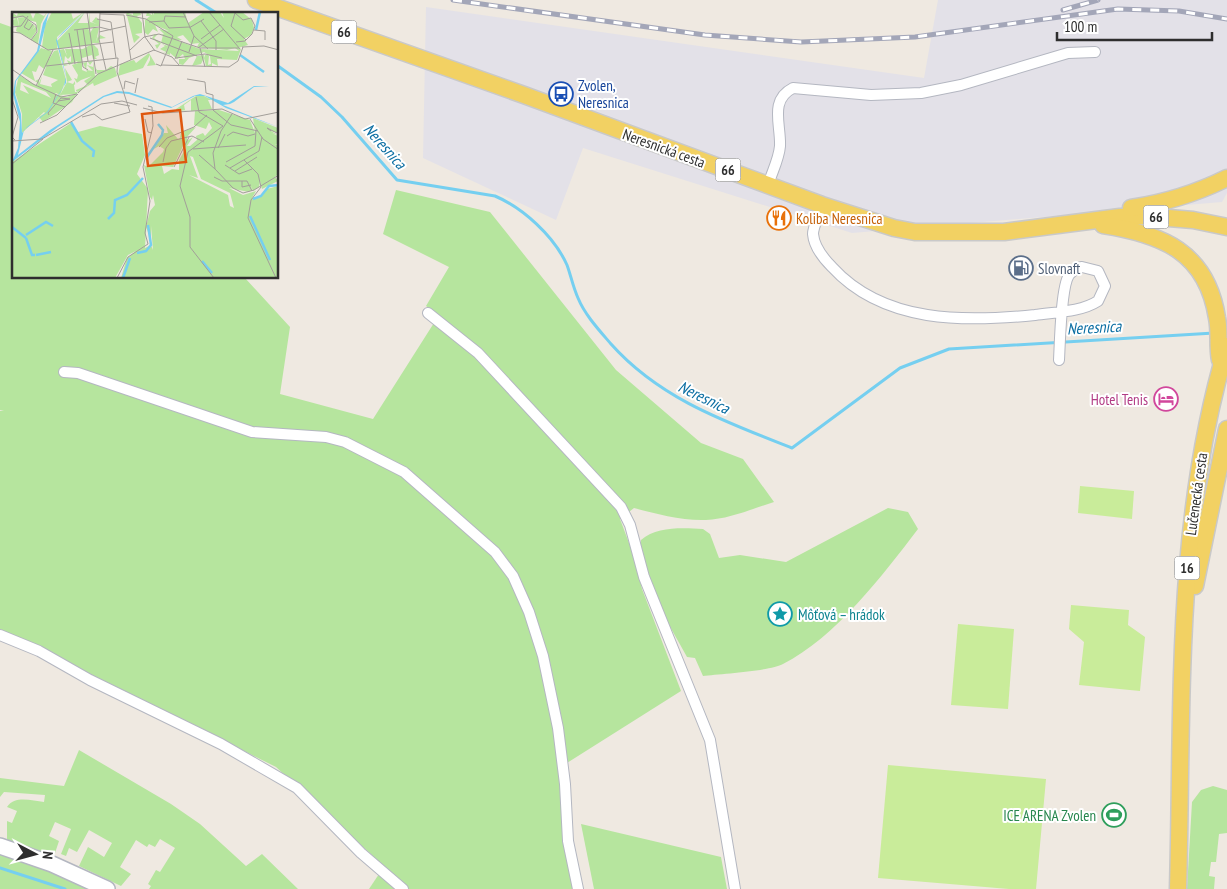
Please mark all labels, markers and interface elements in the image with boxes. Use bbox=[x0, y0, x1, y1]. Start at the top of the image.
scale bar bbox=[1057, 10, 1212, 42]
inset map bbox=[12, 12, 279, 279]
text: 100 m bbox=[1064, 17, 1097, 36]
road number: 66 bbox=[332, 21, 356, 44]
place label: Zvolen, Neresnica bbox=[578, 76, 629, 112]
bus stop icon: Zvolen, Neresnica bbox=[548, 81, 574, 107]
water label: Neresnica bbox=[359, 119, 412, 174]
street label: Neresnická cesta bbox=[620, 124, 708, 172]
road number: 66 bbox=[716, 158, 740, 182]
restaurant icon: Koliba Neresnica bbox=[766, 205, 792, 231]
road number: 66 bbox=[1144, 206, 1168, 228]
place label: Koliba Neresnica bbox=[796, 209, 883, 228]
fuel station icon: Slovnaft bbox=[1008, 255, 1034, 281]
place label: Slovnaft bbox=[1038, 259, 1080, 278]
water label: Neresnica bbox=[1066, 316, 1123, 338]
water label: Neresnica bbox=[675, 376, 734, 419]
hotel icon: Hotel Tenis bbox=[1153, 386, 1179, 412]
place label: Hotel Tenis bbox=[1091, 390, 1148, 409]
street label: Lučenecká cesta bbox=[1181, 451, 1211, 537]
road number: 16 bbox=[1174, 556, 1200, 580]
place icon: Môťová – hrádok bbox=[767, 601, 793, 627]
place label: Môťová – hrádok bbox=[798, 605, 885, 624]
sports icon: ICE ARENA Zvolen bbox=[1101, 802, 1127, 828]
place label: ICE ARENA Zvolen bbox=[1003, 806, 1096, 825]
north arrow bbox=[10, 829, 60, 879]
text: N bbox=[39, 851, 57, 860]

